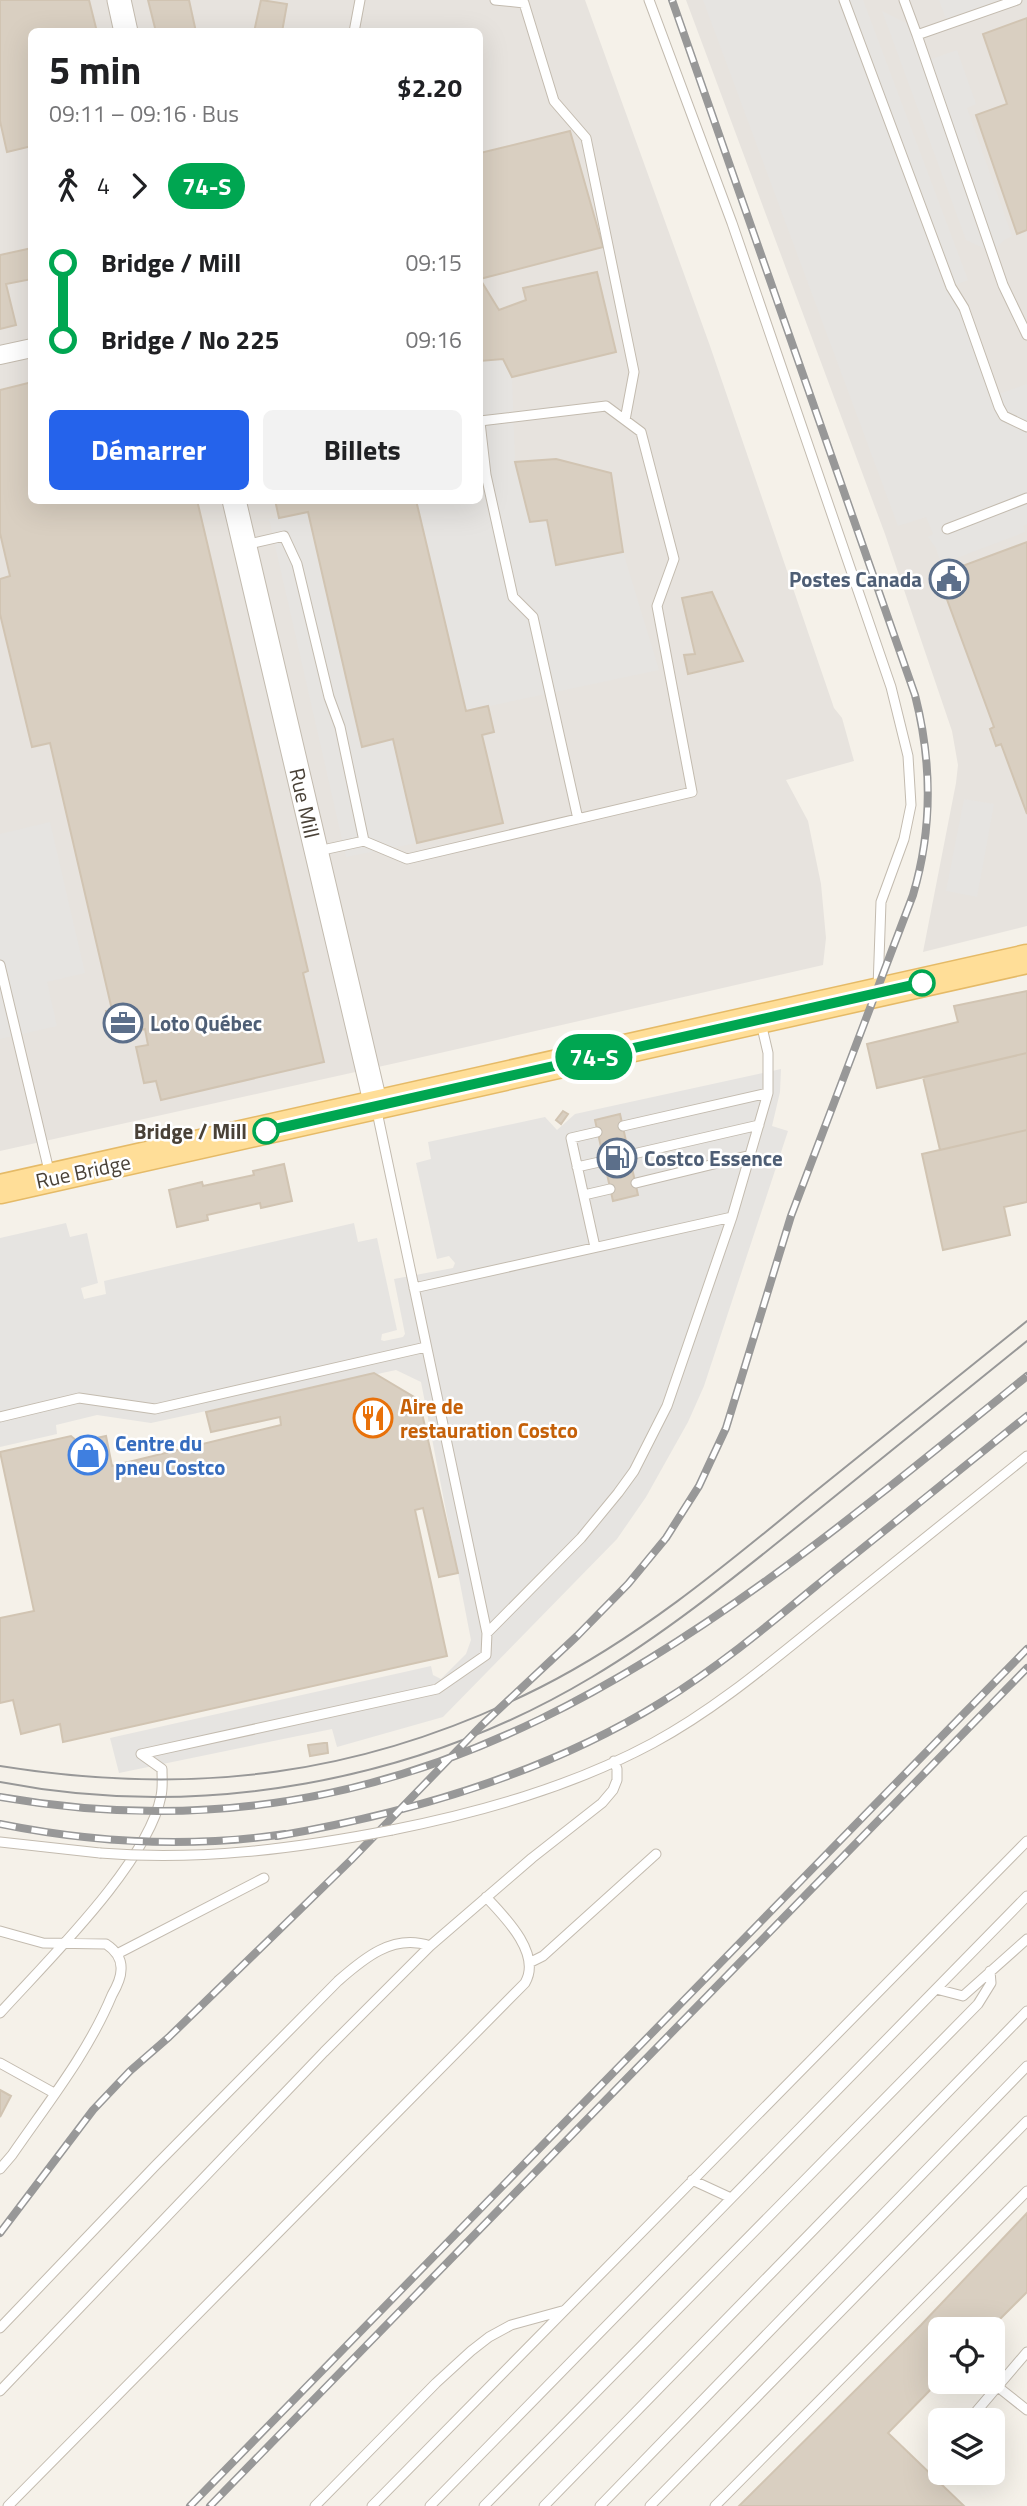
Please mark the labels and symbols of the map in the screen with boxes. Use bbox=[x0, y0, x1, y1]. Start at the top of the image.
public building icon: Postes Canada bbox=[928, 558, 970, 600]
place label: Postes Canada bbox=[789, 563, 922, 595]
street label: Rue Mill bbox=[281, 765, 329, 841]
unlabelled marker bbox=[909, 970, 935, 996]
office icon: Loto Québec bbox=[102, 1002, 144, 1044]
place label: Loto Québec bbox=[150, 1007, 262, 1039]
line badge: 74-S bbox=[545, 1034, 643, 1080]
place label: Bridge / Mill bbox=[134, 1115, 247, 1147]
marker: Bridge / Mill bbox=[253, 1118, 279, 1144]
fuel station icon: Costco Essence bbox=[596, 1137, 638, 1179]
place label: Costco Essence bbox=[644, 1142, 783, 1174]
street label: Rue Bridge bbox=[32, 1145, 134, 1197]
place label: Aire de restauration Costco bbox=[400, 1390, 578, 1446]
restaurant icon: Aire de restauration Costco bbox=[352, 1397, 394, 1439]
place label: Centre du pneu Costco bbox=[115, 1427, 225, 1483]
shop icon: Centre du pneu Costco bbox=[67, 1434, 109, 1476]

